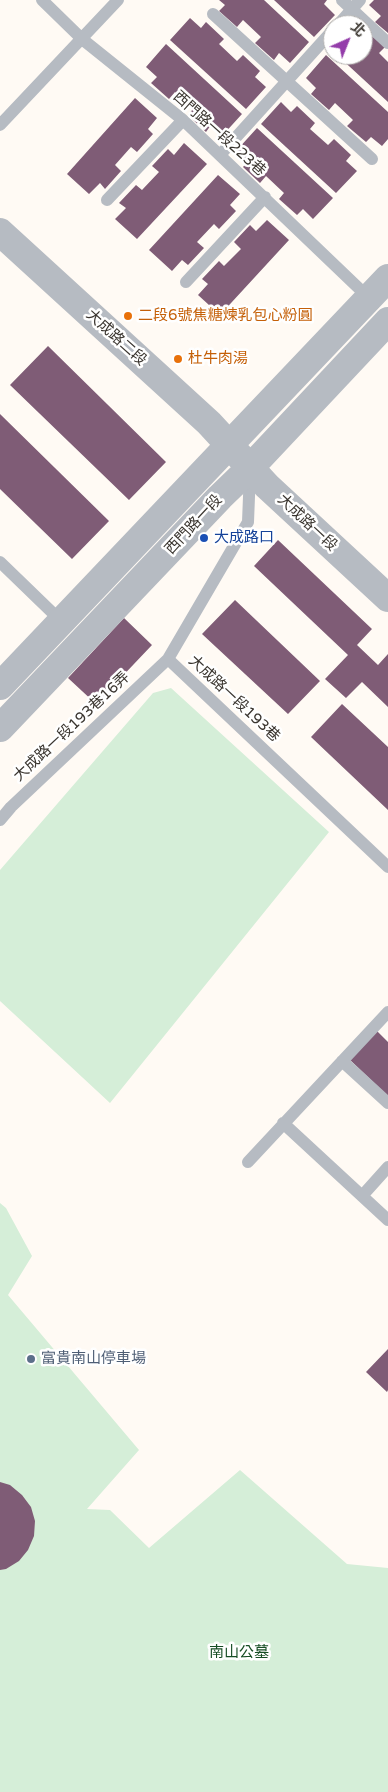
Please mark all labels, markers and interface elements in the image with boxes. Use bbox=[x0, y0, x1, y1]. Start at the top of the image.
north arrow bbox=[323, 15, 373, 65]
text: 北 bbox=[347, 19, 369, 41]
street label: 西門路一段223巷 bbox=[169, 88, 269, 180]
street label: 大成路二段 bbox=[82, 306, 150, 370]
place label: 二段6號焦糖煉乳包心粉圓 bbox=[138, 307, 312, 325]
marker: 二段6號焦糖煉乳包心粉圓 bbox=[122, 310, 134, 322]
place label: 杜牛肉湯 bbox=[188, 350, 248, 368]
marker: 杜牛肉湯 bbox=[172, 353, 184, 365]
street label: 西門路一段 bbox=[162, 491, 226, 559]
street label: 大成路一段 bbox=[273, 491, 341, 555]
place label: 大成路口 bbox=[214, 529, 274, 547]
marker: 大成路口 bbox=[198, 532, 210, 544]
street label: 大成路一段193巷 bbox=[185, 652, 283, 746]
street label: 大成路一段193巷16弄 bbox=[10, 669, 134, 785]
place label: 富貴南山停車場 bbox=[41, 1350, 146, 1368]
marker: 富貴南山停車場 bbox=[25, 1353, 37, 1365]
park label: 南山公墓 bbox=[209, 1644, 269, 1662]

